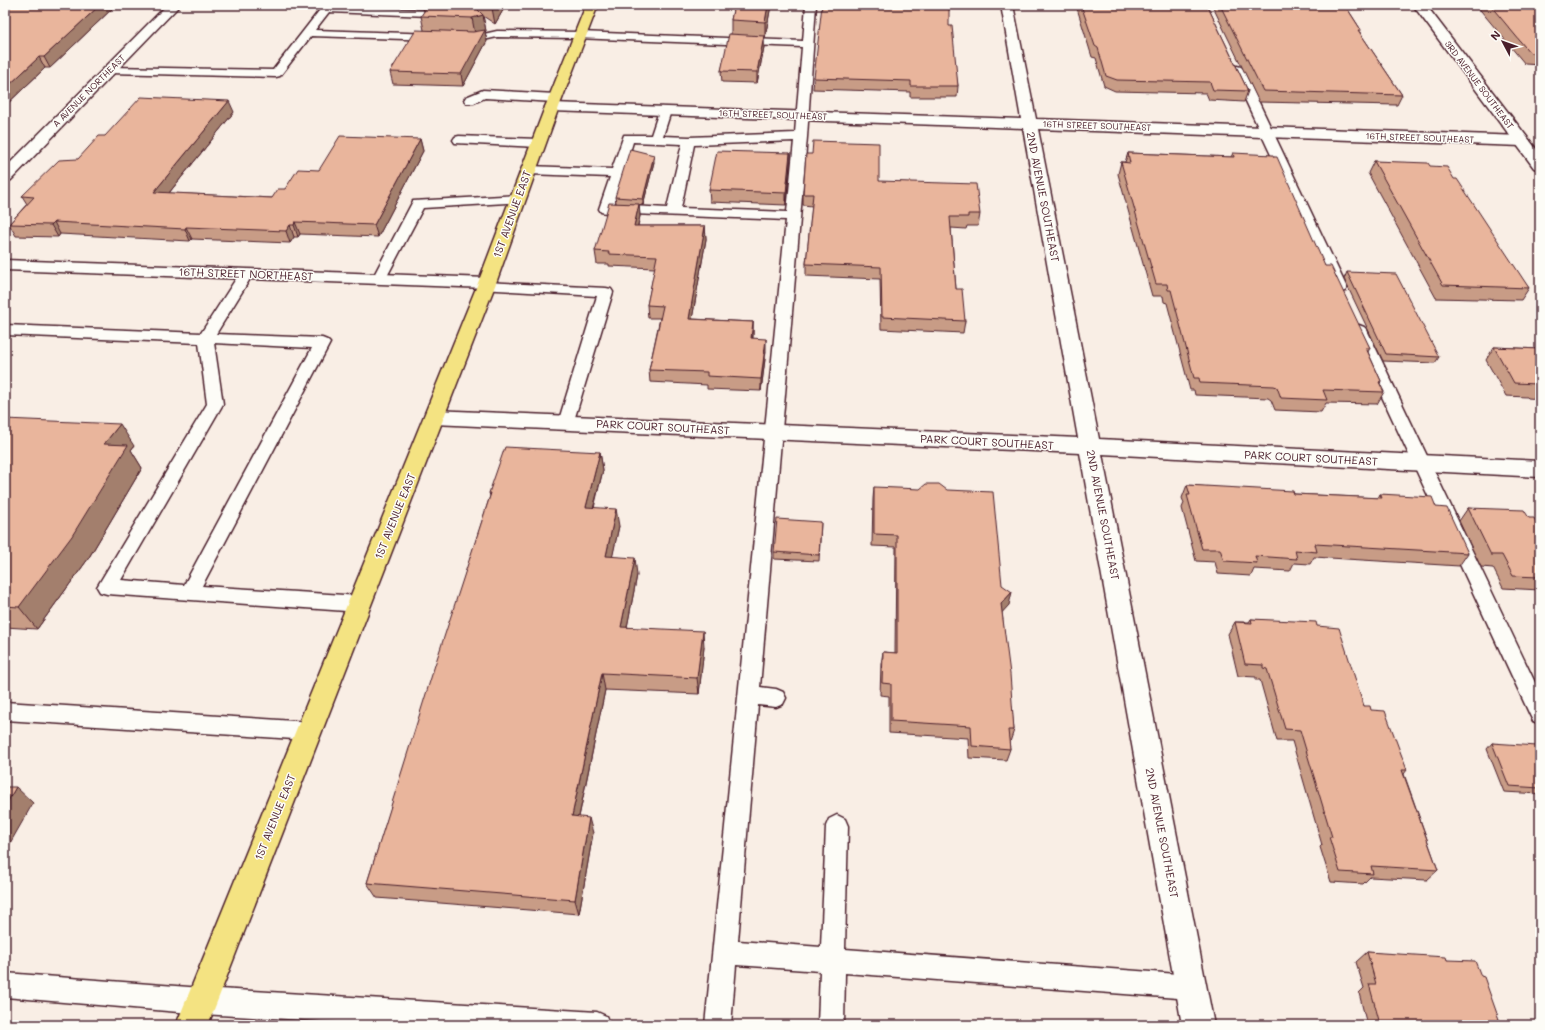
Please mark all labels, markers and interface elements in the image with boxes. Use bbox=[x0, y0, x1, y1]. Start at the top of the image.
north arrow bbox=[1483, 22, 1523, 62]
text: N bbox=[1487, 27, 1503, 43]
street label: 3RD AVENUE SOUTHEAST bbox=[1443, 38, 1516, 131]
street label: A AVENUE NORTHEAST bbox=[50, 52, 127, 129]
street label: 16TH STREET SOUTHEAST bbox=[718, 107, 828, 122]
street label: 16TH STREET SOUTHEAST bbox=[1042, 118, 1152, 133]
street label: 2ND AVENUE SOUTHEAST bbox=[1023, 130, 1063, 263]
street label: 16TH STREET SOUTHEAST bbox=[1365, 130, 1475, 145]
street label: 1ST AVENUE EAST bbox=[489, 168, 534, 259]
street label: 16TH STREET NORTHEAST bbox=[178, 264, 314, 283]
street label: PARK COURT SOUTHEAST bbox=[596, 416, 730, 437]
street label: PARK COURT SOUTHEAST bbox=[920, 431, 1054, 452]
street label: PARK COURT SOUTHEAST bbox=[1244, 447, 1378, 468]
street label: 2ND AVENUE SOUTHEAST bbox=[1083, 448, 1123, 581]
street label: 1ST AVENUE EAST bbox=[370, 471, 419, 561]
street label: 2ND AVENUE SOUTHEAST bbox=[1142, 766, 1182, 899]
street label: 1ST AVENUE EAST bbox=[250, 772, 299, 862]

